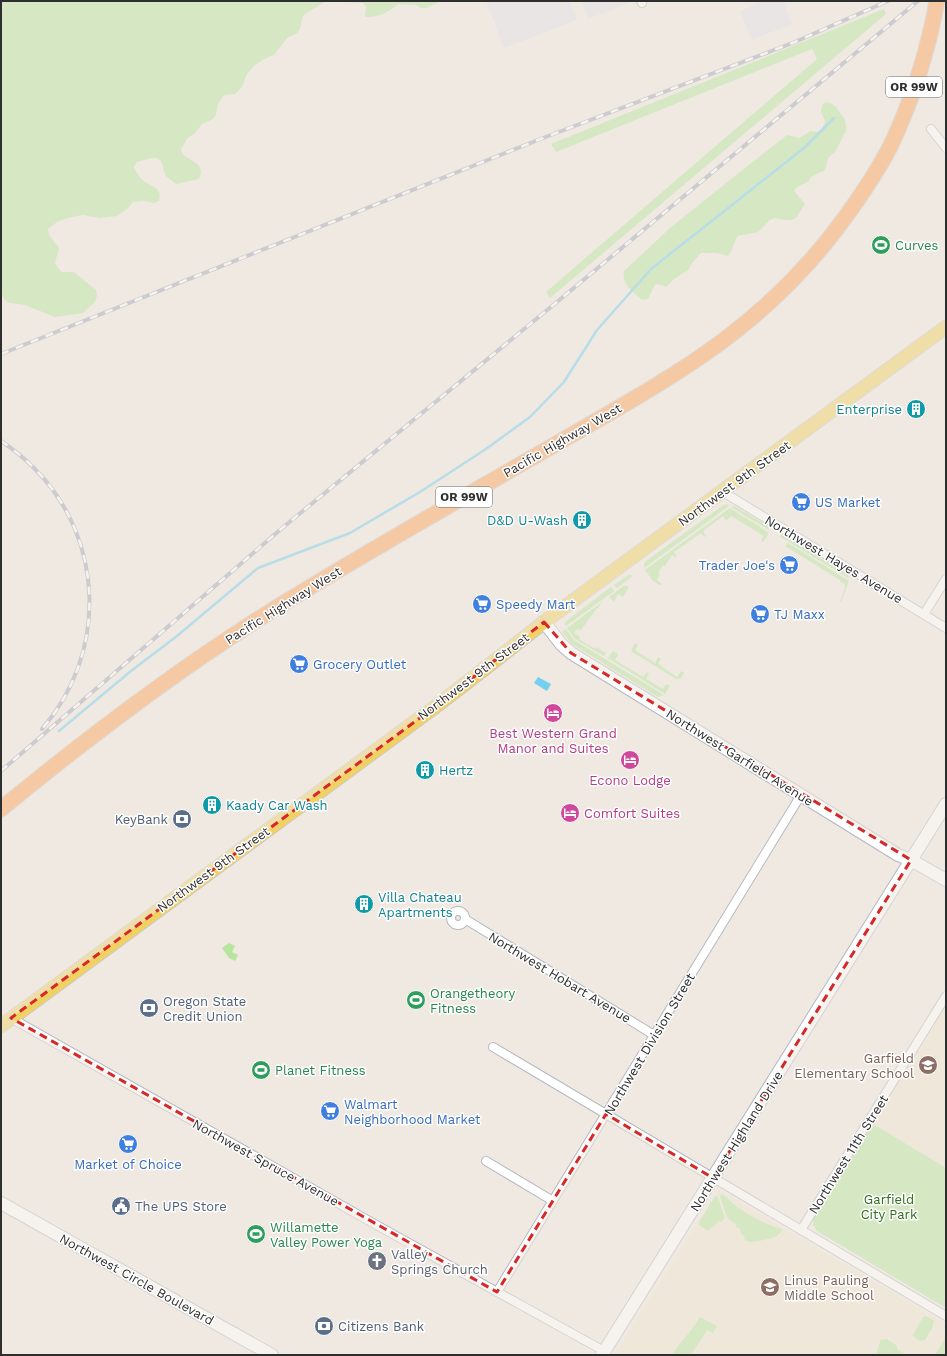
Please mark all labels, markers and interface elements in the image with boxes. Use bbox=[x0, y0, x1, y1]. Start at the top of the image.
road number: OR 99W bbox=[886, 77, 942, 97]
sports icon: Curves bbox=[870, 234, 892, 256]
place label: Curves bbox=[895, 238, 939, 253]
building icon: Enterprise bbox=[905, 398, 927, 420]
street label: Pacific Highway West bbox=[500, 400, 625, 480]
place label: Enterprise bbox=[836, 402, 902, 417]
street label: Northwest 9th Street bbox=[675, 437, 794, 529]
road number: OR 99W bbox=[436, 487, 492, 507]
supermarket icon: US Market bbox=[790, 491, 812, 513]
place label: US Market bbox=[815, 495, 881, 510]
building icon: D&D U-Wash bbox=[571, 509, 593, 531]
street label: Northwest Hayes Avenue bbox=[762, 512, 905, 607]
place label: D&D U-Wash bbox=[487, 513, 568, 528]
supermarket icon: Trader Joe's bbox=[778, 554, 800, 576]
place label: Trader Joe's bbox=[699, 558, 775, 573]
street label: Pacific Highway West bbox=[222, 563, 345, 647]
supermarket icon: Speedy Mart bbox=[471, 593, 493, 615]
place label: Speedy Mart bbox=[496, 597, 576, 612]
supermarket icon: TJ Maxx bbox=[749, 603, 771, 625]
place label: TJ Maxx bbox=[774, 607, 825, 622]
street label: Northwest 9th Street bbox=[415, 629, 532, 723]
supermarket icon: Grocery Outlet bbox=[288, 653, 310, 675]
place label: Grocery Outlet bbox=[313, 657, 407, 672]
hotel icon: Best Western Grand Manor and Suites bbox=[542, 702, 564, 724]
street label: Northwest Garfield Avenue bbox=[663, 706, 816, 809]
place label: Best Western Grand Manor and Suites bbox=[489, 726, 617, 756]
hotel icon: Econo Lodge bbox=[619, 749, 641, 771]
building icon: Hertz bbox=[414, 759, 436, 781]
place label: Hertz bbox=[439, 763, 473, 778]
place label: Econo Lodge bbox=[589, 773, 671, 788]
building icon: Kaady Car Wash bbox=[201, 794, 223, 816]
place label: Kaady Car Wash bbox=[226, 798, 328, 813]
hotel icon: Comfort Suites bbox=[559, 802, 581, 824]
place label: Comfort Suites bbox=[584, 806, 680, 821]
bank icon: KeyBank bbox=[171, 808, 193, 830]
place label: KeyBank bbox=[115, 812, 169, 827]
street label: Northwest 9th Street bbox=[154, 823, 273, 915]
place label: Villa Chateau Apartments bbox=[378, 890, 462, 920]
building icon: Villa Chateau Apartments bbox=[353, 893, 375, 915]
street label: Northwest Hobart Avenue bbox=[486, 929, 634, 1026]
street label: Northwest Division Street bbox=[601, 970, 698, 1118]
place label: Orangetheory Fitness bbox=[430, 986, 516, 1016]
sports icon: Orangetheory Fitness bbox=[405, 989, 427, 1011]
place label: Oregon State Credit Union bbox=[163, 994, 246, 1024]
bank icon: Oregon State Credit Union bbox=[138, 997, 160, 1019]
place label: Garfield Elementary School bbox=[794, 1051, 914, 1081]
school or university icon: Garfield Elementary School bbox=[917, 1054, 939, 1076]
sports icon: Planet Fitness bbox=[250, 1059, 272, 1081]
place label: Planet Fitness bbox=[275, 1063, 366, 1078]
street label: Northwest Highland Drive bbox=[687, 1068, 786, 1214]
street label: Northwest 11th Street bbox=[806, 1092, 891, 1216]
place label: Walmart Neighborhood Market bbox=[344, 1097, 481, 1127]
supermarket icon: Walmart Neighborhood Market bbox=[319, 1100, 341, 1122]
street label: Northwest Spruce Avenue bbox=[190, 1116, 341, 1209]
supermarket icon: Market of Choice bbox=[117, 1133, 139, 1155]
place label: Market of Choice bbox=[74, 1157, 182, 1172]
park label: Garfield City Park bbox=[861, 1192, 918, 1222]
public building icon: The UPS Store bbox=[110, 1195, 132, 1217]
place label: The UPS Store bbox=[135, 1199, 227, 1214]
place label: Willamette Valley Power Yoga bbox=[270, 1220, 383, 1250]
sports icon: Willamette Valley Power Yoga bbox=[245, 1223, 267, 1245]
street label: Northwest Circle Boulevard bbox=[57, 1231, 216, 1328]
place label: Valley Springs Church bbox=[391, 1247, 488, 1277]
church icon: Valley Springs Church bbox=[366, 1250, 388, 1272]
place label: Linus Pauling Middle School bbox=[784, 1273, 874, 1303]
school or university icon: Linus Pauling Middle School bbox=[759, 1276, 781, 1298]
bank icon: Citizens Bank bbox=[313, 1315, 335, 1337]
place label: Citizens Bank bbox=[338, 1319, 425, 1334]

